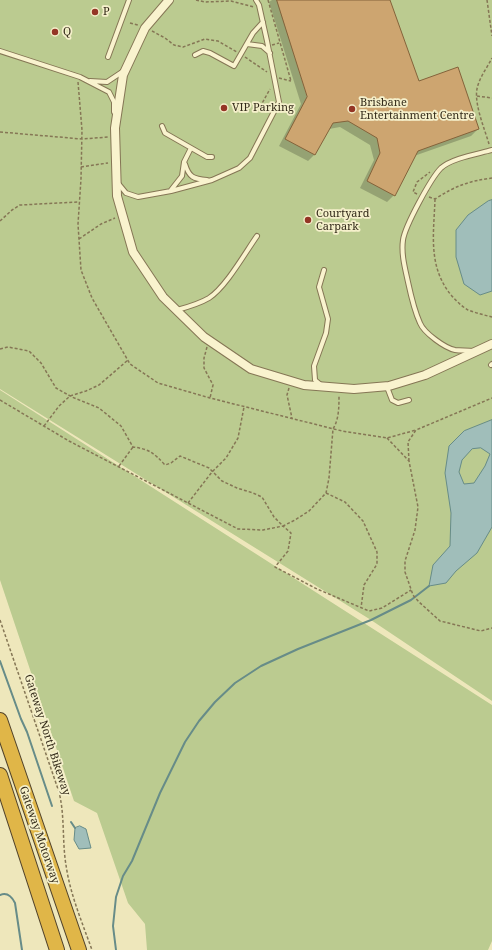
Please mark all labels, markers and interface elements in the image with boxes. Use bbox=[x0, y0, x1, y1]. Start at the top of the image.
place label: P bbox=[103, 5, 110, 19]
marker: P bbox=[90, 7, 100, 17]
place label: Q bbox=[63, 25, 71, 39]
marker: Q bbox=[50, 27, 60, 37]
place label: Brisbane Entertainment Centre bbox=[360, 96, 474, 122]
place label: VIP Parking bbox=[232, 101, 294, 115]
marker: VIP Parking bbox=[219, 103, 229, 113]
marker: Brisbane Entertainment Centre bbox=[347, 104, 357, 114]
place label: Courtyard Carpark bbox=[316, 207, 369, 233]
marker: Courtyard Carpark bbox=[303, 215, 313, 225]
street label: Gateway North Bikeway bbox=[21, 673, 73, 797]
street label: Gateway Motorway bbox=[16, 785, 62, 885]

